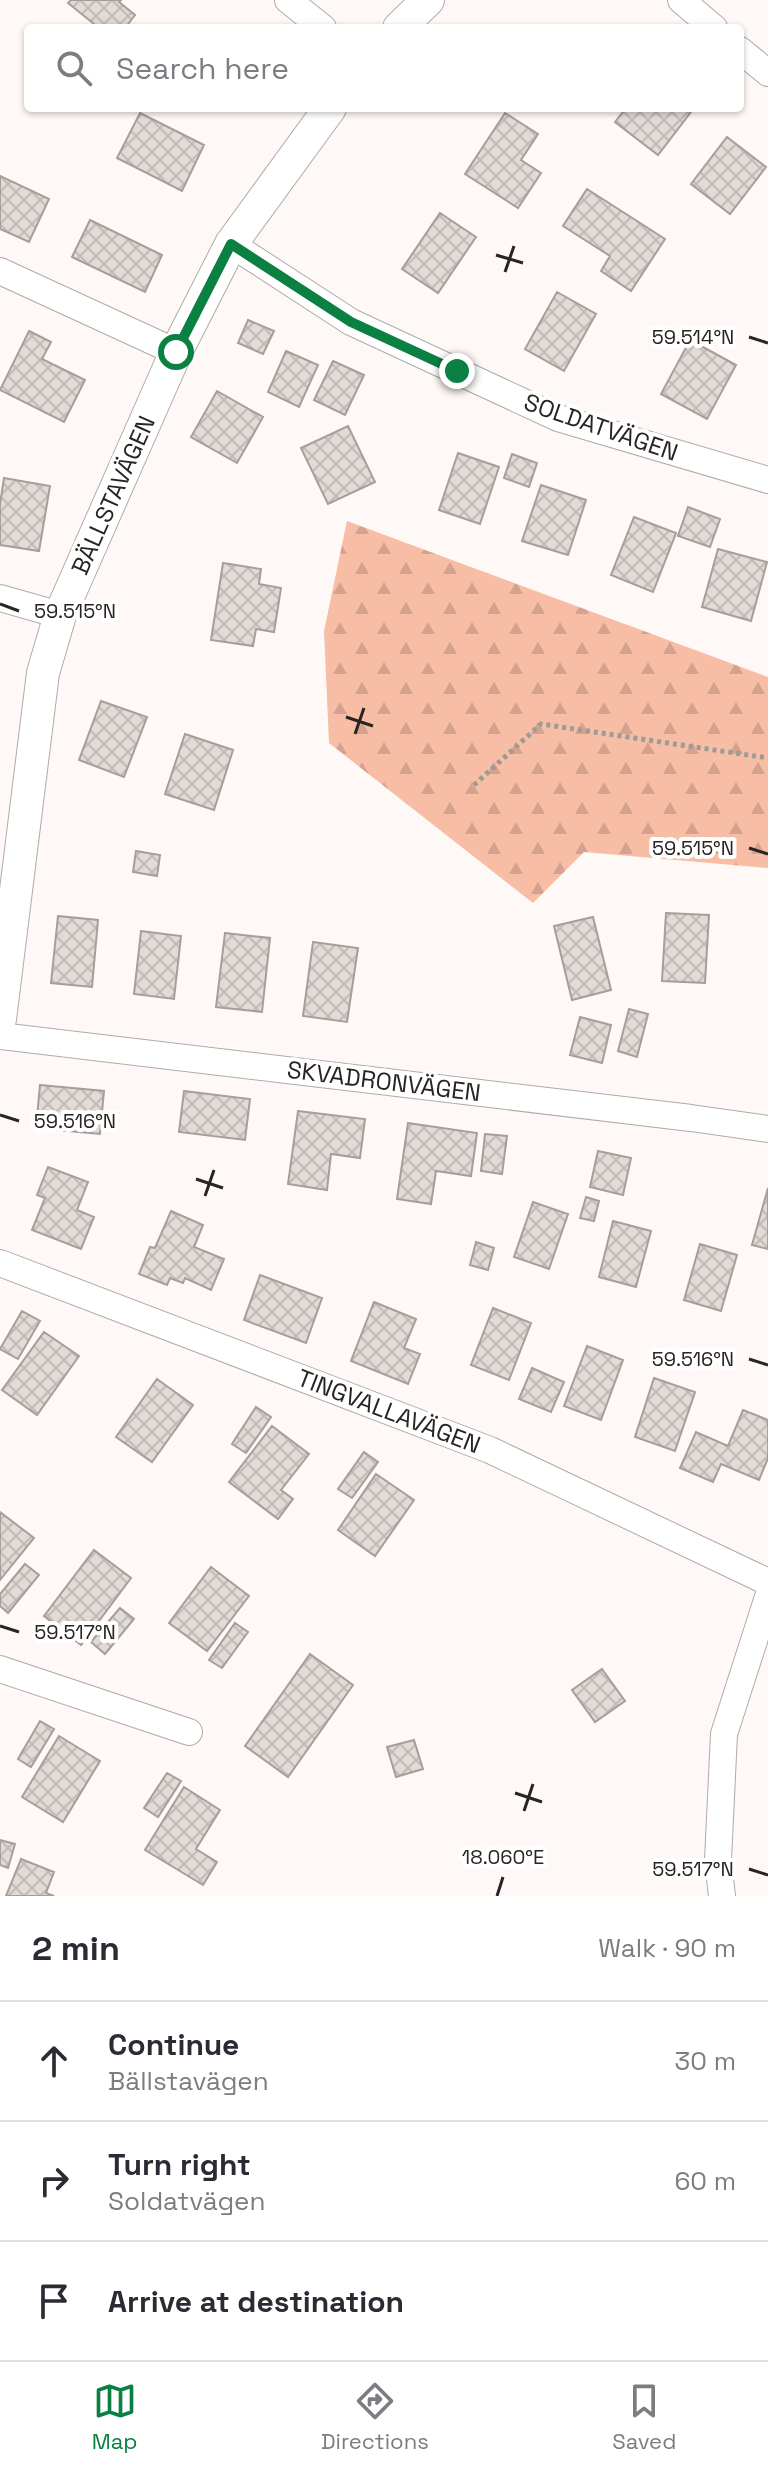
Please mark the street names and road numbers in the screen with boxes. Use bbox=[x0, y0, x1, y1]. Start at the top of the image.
street label: SOLDATVÄGEN bbox=[520, 386, 682, 468]
street label: BÄLLSTAVÄGEN bbox=[64, 411, 162, 579]
street label: SKVADRONVÄGEN bbox=[285, 1054, 483, 1108]
street label: TINGVALLAVÄGEN bbox=[293, 1362, 485, 1460]

